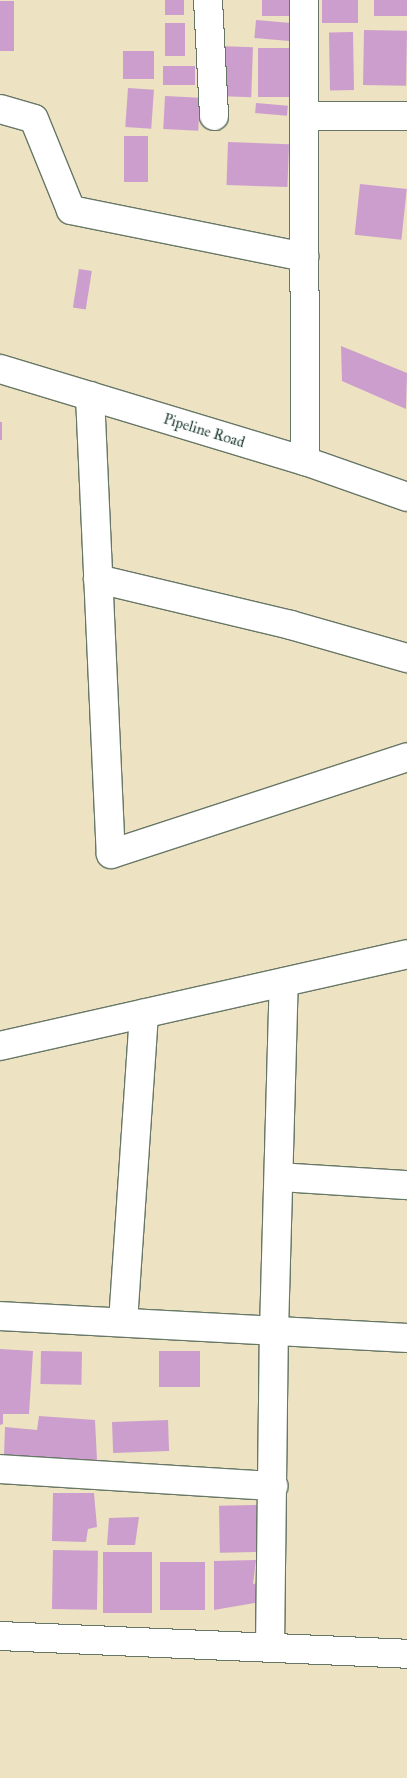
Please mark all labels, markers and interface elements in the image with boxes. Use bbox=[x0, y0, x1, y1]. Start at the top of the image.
street label: Pipeline Road bbox=[161, 410, 247, 452]

